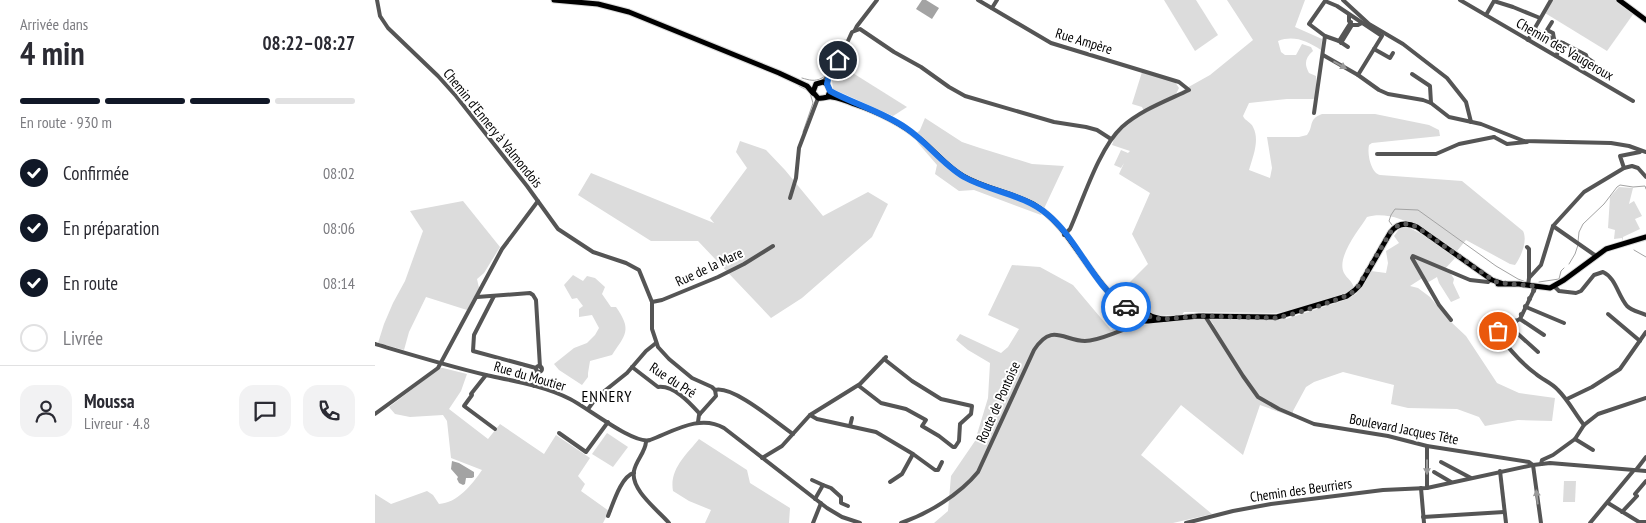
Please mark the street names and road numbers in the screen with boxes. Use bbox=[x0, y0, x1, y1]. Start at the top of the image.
street label: Chemin des Vaugeroux bbox=[1513, 14, 1617, 84]
street label: Rue Ampère bbox=[1053, 24, 1115, 58]
street label: Chemin d'Ennery à Valmondois bbox=[439, 65, 547, 191]
street label: Rue de la Mare bbox=[672, 243, 746, 290]
street label: Rue du Moutier bbox=[492, 357, 568, 395]
street label: Rue du Pré bbox=[646, 358, 700, 402]
street label: Route de Pontoise bbox=[972, 358, 1024, 445]
street label: Boulevard Jacques Tête bbox=[1348, 410, 1460, 448]
street label: Chemin des Beurriers bbox=[1249, 474, 1353, 506]

